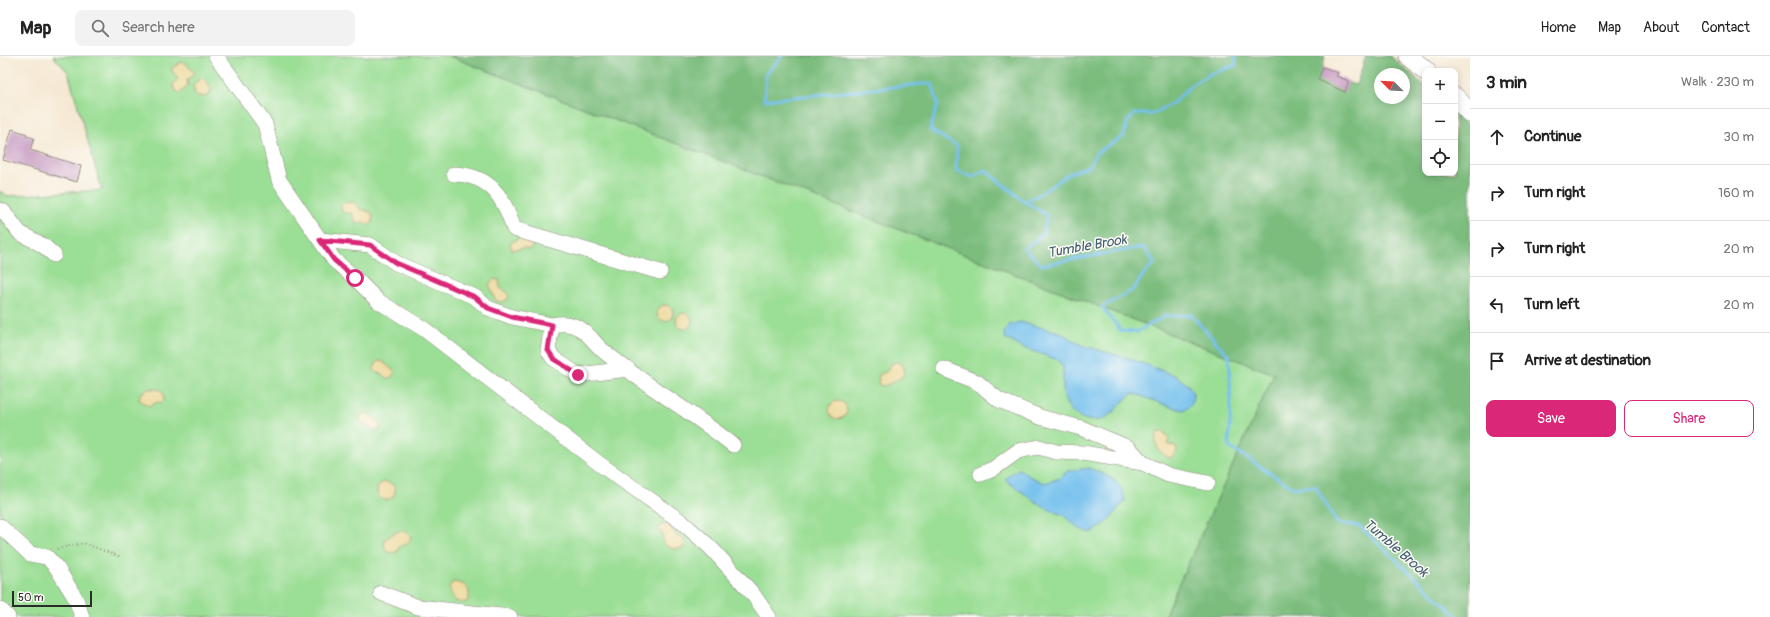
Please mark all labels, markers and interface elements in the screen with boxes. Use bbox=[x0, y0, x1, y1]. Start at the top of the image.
search box bbox=[75, 10, 355, 46]
text: Map bbox=[20, 16, 51, 40]
icon: search bbox=[89, 17, 111, 39]
text: Search here bbox=[121, 18, 195, 37]
text: Home bbox=[1541, 19, 1576, 36]
text: Map bbox=[1598, 19, 1621, 36]
text: About bbox=[1643, 19, 1679, 36]
text: Contact bbox=[1701, 19, 1750, 36]
north arrow bbox=[1374, 68, 1410, 104]
map controls bbox=[1422, 68, 1458, 176]
button: + bbox=[1422, 68, 1458, 104]
text: 3 min bbox=[1486, 72, 1527, 93]
text: Walk · 230 m bbox=[1681, 74, 1754, 90]
button: − bbox=[1422, 104, 1458, 140]
icon: ahead bbox=[1486, 126, 1508, 148]
text: Continue bbox=[1524, 127, 1582, 146]
text: 30 m bbox=[1724, 129, 1754, 145]
button: locate bbox=[1422, 140, 1458, 176]
icon: right bbox=[1486, 182, 1508, 204]
text: Turn right bbox=[1524, 183, 1585, 202]
text: 160 m bbox=[1718, 185, 1754, 201]
water label: Tumble Brook bbox=[1046, 230, 1129, 261]
icon: right bbox=[1486, 238, 1508, 260]
text: Turn right bbox=[1524, 239, 1585, 258]
text: 20 m bbox=[1723, 241, 1754, 257]
route start bbox=[346, 269, 364, 287]
icon: left bbox=[1486, 294, 1508, 316]
text: Turn left bbox=[1524, 295, 1580, 314]
text: 20 m bbox=[1723, 297, 1754, 313]
icon: arrive bbox=[1486, 350, 1508, 372]
text: Arrive at destination bbox=[1524, 351, 1651, 370]
route end bbox=[569, 366, 587, 384]
button: Save bbox=[1486, 400, 1616, 437]
button: Share bbox=[1624, 400, 1754, 437]
water label: Tumble Brook bbox=[1360, 515, 1433, 581]
scale bar bbox=[12, 589, 92, 608]
text: 50 m bbox=[18, 591, 44, 604]

